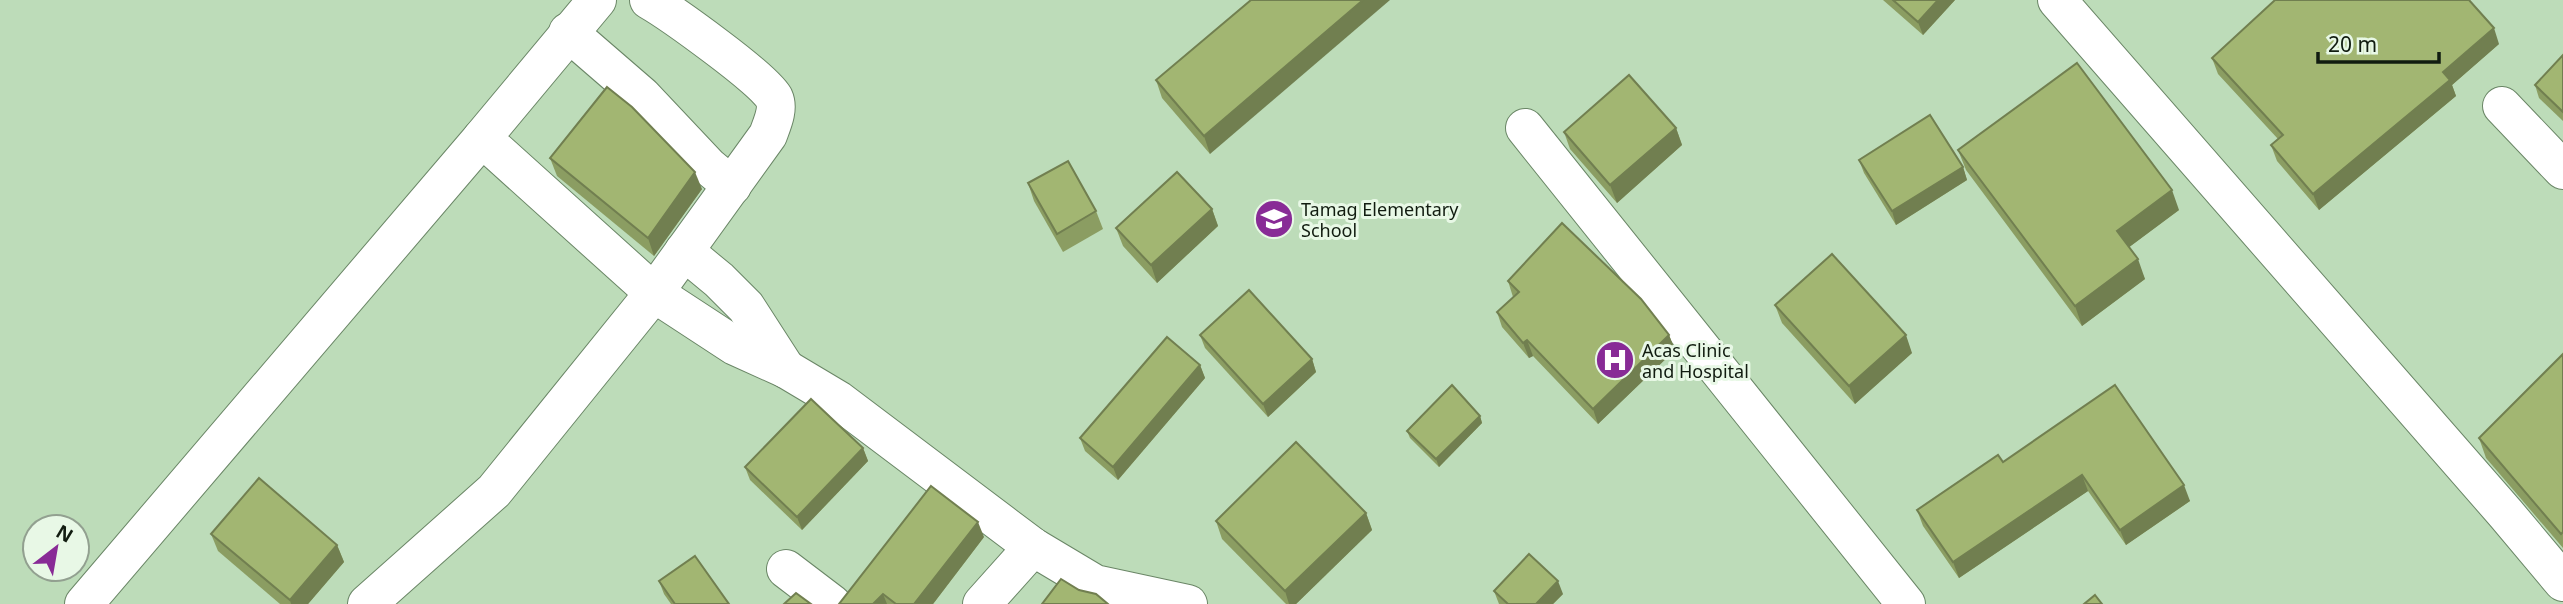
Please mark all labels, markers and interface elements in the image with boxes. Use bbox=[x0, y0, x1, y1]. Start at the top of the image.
scale bar bbox=[2318, 21, 2439, 65]
text: 20 m bbox=[2328, 30, 2377, 58]
place label: Tamag Elementary School bbox=[1301, 197, 1459, 242]
school or university icon: Tamag Elementary School bbox=[1253, 198, 1295, 240]
place label: Acas Clinic and Hospital bbox=[1642, 338, 1749, 383]
hospital icon: Acas Clinic and Hospital bbox=[1594, 339, 1636, 381]
north arrow bbox=[21, 513, 91, 583]
text: N bbox=[51, 518, 78, 549]

